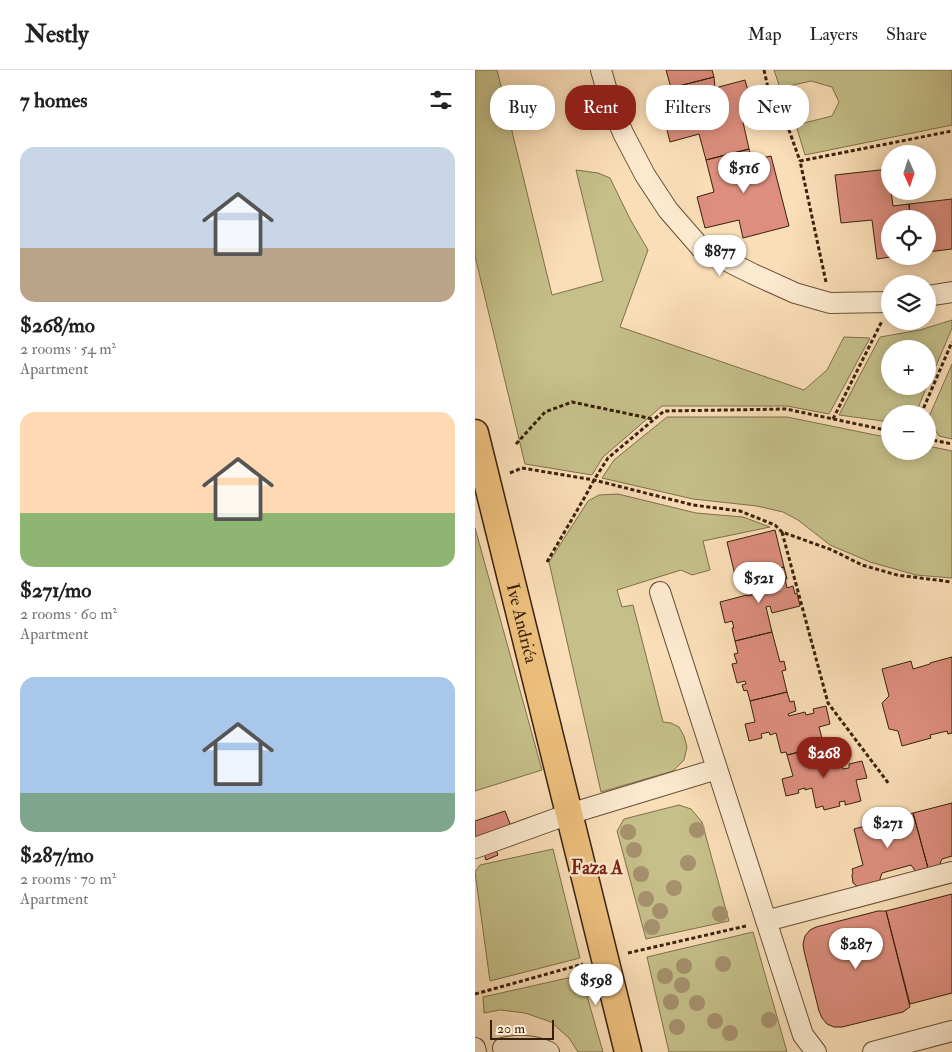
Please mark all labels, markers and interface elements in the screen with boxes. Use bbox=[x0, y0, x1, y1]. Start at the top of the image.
text: Nestly bbox=[25, 19, 89, 50]
text: Map bbox=[748, 23, 782, 46]
text: Layers bbox=[810, 23, 858, 46]
text: Share bbox=[886, 23, 927, 46]
chip: Buy bbox=[490, 85, 555, 130]
chip: Rent bbox=[565, 85, 636, 130]
chip: Filters bbox=[646, 85, 729, 130]
chip: New bbox=[739, 85, 809, 130]
icon: filters bbox=[427, 86, 455, 114]
text: 7 homes bbox=[20, 87, 87, 114]
north arrow bbox=[881, 145, 936, 200]
map controls bbox=[881, 145, 936, 460]
pin: $516 bbox=[714, 152, 774, 194]
text: $516 bbox=[729, 158, 759, 178]
icon: home bbox=[193, 179, 283, 269]
button: locate bbox=[881, 210, 936, 265]
pin: $877 bbox=[690, 234, 750, 277]
text: $877 bbox=[704, 241, 736, 261]
button: layers bbox=[881, 275, 936, 330]
text: $268/mo bbox=[20, 312, 95, 339]
text: 2 rooms · 54 m² bbox=[20, 339, 116, 359]
button: + bbox=[881, 340, 936, 395]
text: Apartment bbox=[20, 359, 88, 379]
button: − bbox=[881, 405, 936, 460]
icon: home bbox=[193, 444, 283, 534]
pin: $521 bbox=[729, 562, 789, 604]
text: $521 bbox=[744, 568, 774, 588]
text: $271/mo bbox=[20, 577, 91, 604]
street label: Ive Andrića bbox=[501, 581, 543, 666]
text: 2 rooms · 60 m² bbox=[20, 604, 117, 624]
text: Apartment bbox=[20, 624, 88, 644]
icon: home bbox=[193, 709, 283, 799]
pin: $268 bbox=[794, 736, 854, 779]
text: $268 bbox=[808, 743, 840, 763]
pin: $271 bbox=[858, 806, 918, 849]
text: $271 bbox=[873, 813, 903, 833]
text: $287/mo bbox=[20, 842, 94, 869]
district label: Faza A bbox=[571, 856, 624, 880]
text: 2 rooms · 70 m² bbox=[20, 869, 116, 889]
text: Apartment bbox=[20, 889, 88, 909]
pin: $287 bbox=[826, 928, 886, 970]
text: $287 bbox=[840, 934, 872, 954]
pin: $598 bbox=[566, 964, 626, 1006]
text: $598 bbox=[580, 970, 612, 990]
scale bar bbox=[490, 1017, 554, 1040]
text: 20 m bbox=[497, 1020, 525, 1037]

